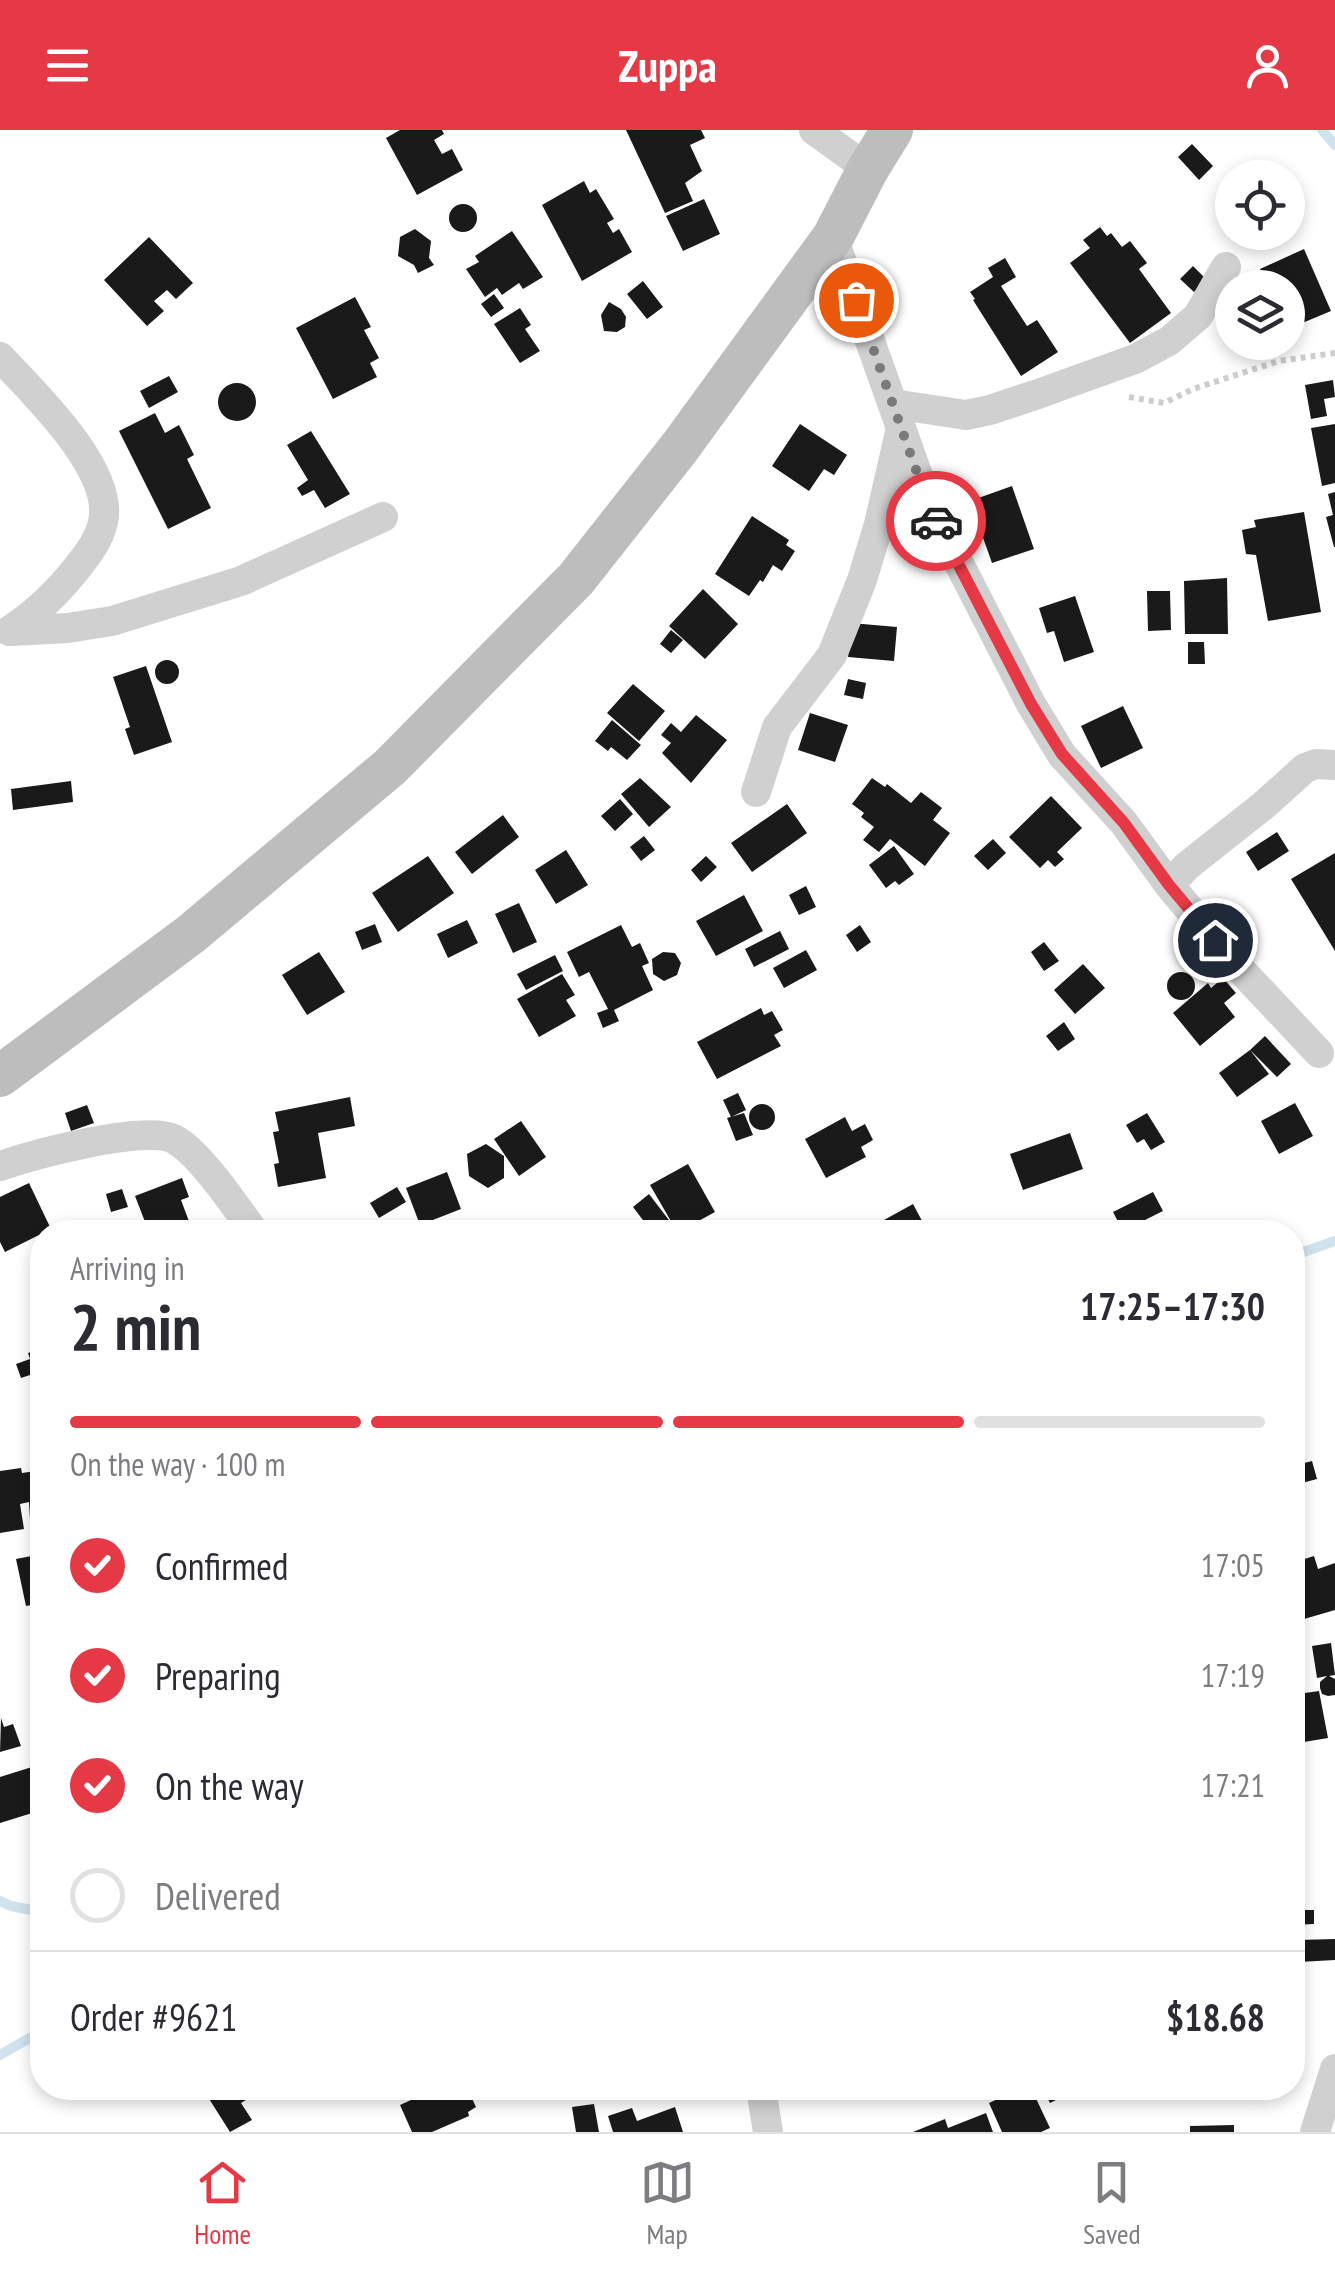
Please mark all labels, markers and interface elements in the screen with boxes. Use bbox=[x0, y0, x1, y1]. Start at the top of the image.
text: Zuppa bbox=[618, 36, 717, 94]
icon: menu bbox=[40, 38, 95, 93]
icon: person bbox=[1240, 38, 1295, 93]
map controls bbox=[1215, 160, 1305, 360]
button: locate bbox=[1215, 160, 1305, 250]
pin bbox=[814, 258, 899, 343]
button: layers bbox=[1215, 270, 1305, 360]
icon: bag bbox=[829, 273, 884, 328]
courier bbox=[886, 471, 986, 571]
icon: car bbox=[909, 494, 964, 549]
pin bbox=[1173, 898, 1258, 983]
icon: home bbox=[1188, 913, 1243, 968]
text: Arriving in bbox=[70, 1247, 185, 1289]
text: 17:25–17:30 bbox=[1080, 1281, 1265, 1330]
text: 2 min bbox=[70, 1284, 201, 1368]
text: On the way · 100 m bbox=[70, 1443, 285, 1485]
icon: check bbox=[70, 1538, 125, 1593]
text: Confirmed bbox=[155, 1541, 288, 1590]
text: 17:05 bbox=[1201, 1544, 1265, 1586]
icon: check bbox=[70, 1648, 125, 1703]
text: Preparing bbox=[155, 1651, 281, 1700]
text: 17:19 bbox=[1201, 1654, 1265, 1696]
icon: check bbox=[70, 1758, 125, 1813]
text: On the way bbox=[155, 1761, 303, 1810]
text: 17:21 bbox=[1201, 1764, 1265, 1806]
text: Delivered bbox=[155, 1871, 281, 1920]
text: Order #9621 bbox=[70, 1992, 237, 2041]
text: $18.68 bbox=[1166, 1992, 1265, 2041]
tab: Home bbox=[194, 2155, 251, 2252]
tab: Map bbox=[640, 2155, 695, 2252]
tab: Saved bbox=[1083, 2155, 1141, 2252]

